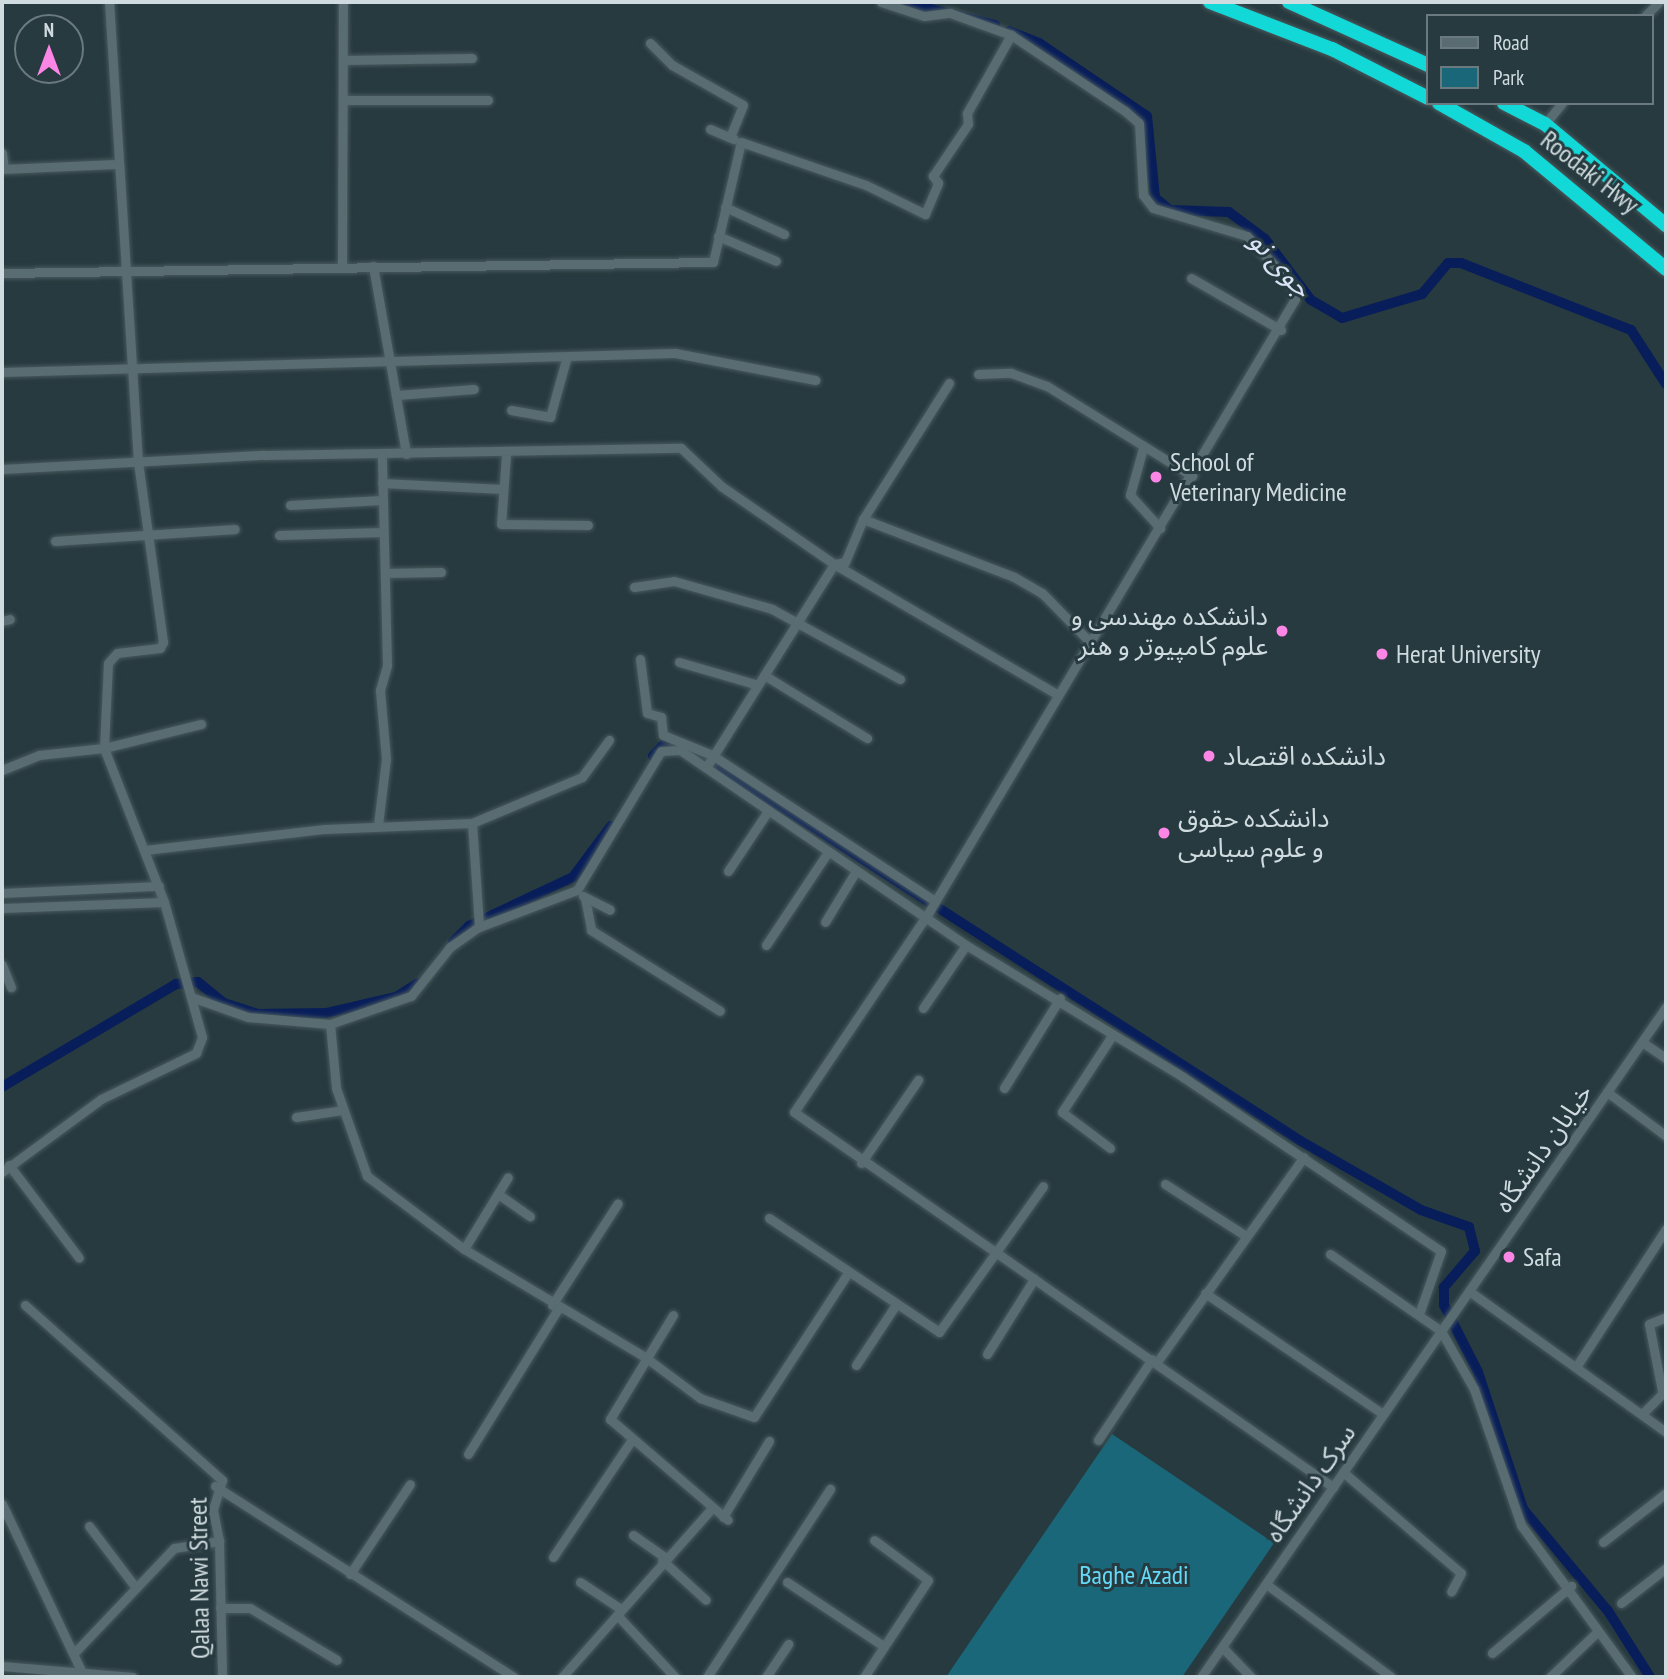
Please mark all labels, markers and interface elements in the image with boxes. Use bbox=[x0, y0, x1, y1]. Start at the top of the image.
north arrow bbox=[14, 14, 84, 84]
legend bbox=[1426, 14, 1654, 105]
text: N bbox=[44, 18, 54, 42]
text: Road bbox=[1493, 29, 1529, 56]
text: Park bbox=[1493, 64, 1524, 91]
street label: Roodaki Hwy bbox=[1535, 124, 1645, 220]
water label: جوی نو bbox=[1243, 224, 1319, 304]
place label: School of Veterinary Medicine bbox=[1170, 446, 1347, 508]
marker: School of Veterinary Medicine bbox=[1148, 469, 1164, 485]
place label: دانشکده مهندسی و علوم کامپیوتر و هنر bbox=[1071, 600, 1268, 662]
marker: دانشکده مهندسی و علوم کامپیوتر و هنر bbox=[1274, 623, 1290, 639]
place label: Herat University bbox=[1396, 638, 1541, 670]
marker: Herat University bbox=[1374, 646, 1390, 662]
place label: دانشکده اقتصاد bbox=[1223, 740, 1386, 772]
marker: دانشکده اقتصاد bbox=[1201, 748, 1217, 764]
place label: دانشکده حقوق و علوم سیاسی bbox=[1178, 802, 1329, 864]
marker: دانشکده حقوق و علوم سیاسی bbox=[1156, 825, 1172, 841]
street label: خیابان دانشگاه bbox=[1487, 1078, 1599, 1218]
place label: Safa bbox=[1523, 1241, 1562, 1273]
marker: Safa bbox=[1501, 1249, 1517, 1265]
street label: سرک دانشگاه bbox=[1258, 1418, 1362, 1548]
street label: Qalaa Nawi Street bbox=[182, 1497, 216, 1659]
park label: Baghe Azadi bbox=[1079, 1559, 1189, 1591]

